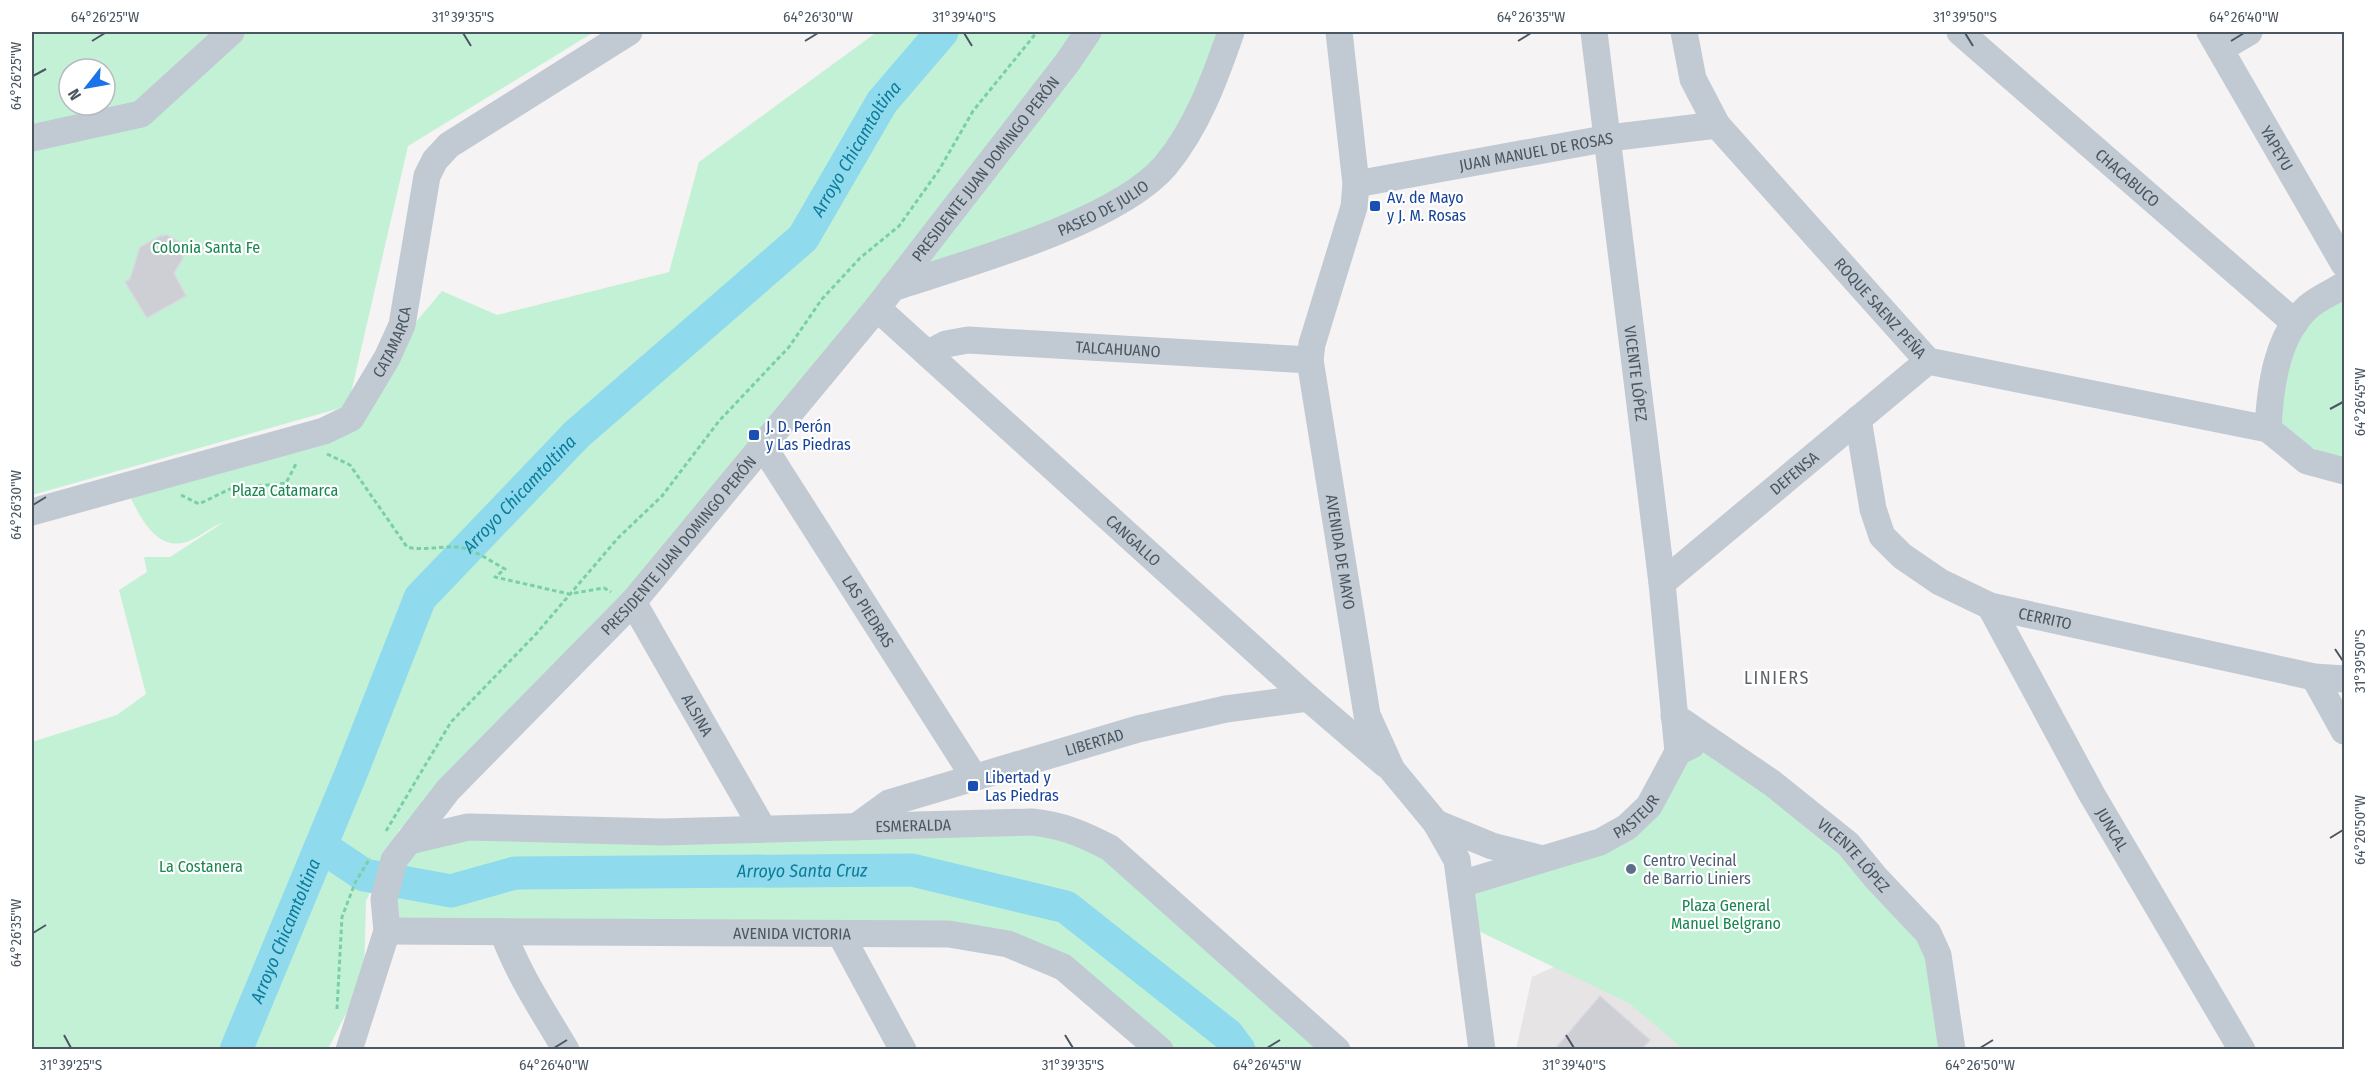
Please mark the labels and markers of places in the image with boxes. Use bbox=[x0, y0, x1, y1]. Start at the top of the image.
place label: Av. de Mayo y J. M. Rosas bbox=[1387, 188, 1466, 225]
marker: Av. de Mayo y J. M. Rosas bbox=[1368, 199, 1382, 213]
place label: J. D. Perón y Las Piedras bbox=[766, 417, 851, 454]
marker: J. D. Perón y Las Piedras bbox=[747, 428, 761, 442]
place label: Libertad y Las Piedras bbox=[985, 768, 1059, 805]
marker: Libertad y Las Piedras bbox=[966, 779, 980, 793]
place label: Centro Vecinal de Barrio Liniers bbox=[1643, 851, 1751, 888]
marker: Centro Vecinal de Barrio Liniers bbox=[1624, 862, 1638, 876]

